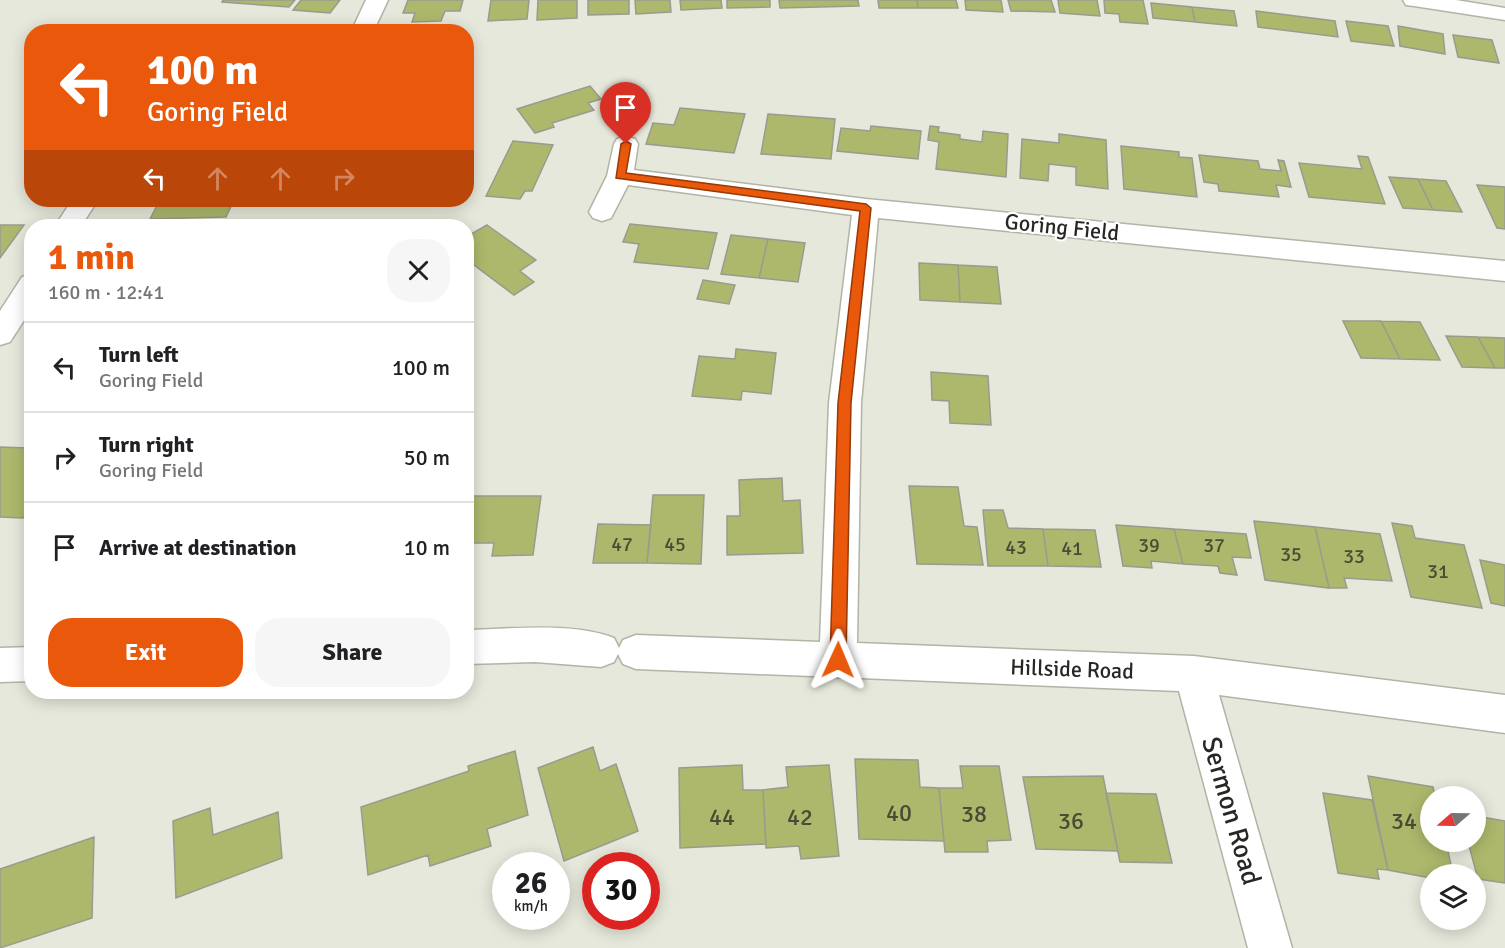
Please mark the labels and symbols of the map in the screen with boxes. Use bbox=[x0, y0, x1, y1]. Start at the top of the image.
pin bbox=[600, 82, 651, 144]
street label: Goring Field bbox=[1003, 208, 1121, 246]
house number: 47 bbox=[611, 532, 633, 557]
house number: 45 bbox=[664, 532, 686, 557]
house number: 39 bbox=[1138, 533, 1160, 558]
house number: 37 bbox=[1203, 533, 1225, 558]
house number: 43 bbox=[1005, 535, 1027, 560]
house number: 41 bbox=[1061, 536, 1083, 561]
house number: 35 bbox=[1280, 542, 1302, 567]
house number: 33 bbox=[1343, 544, 1365, 569]
house number: 31 bbox=[1427, 559, 1449, 584]
position arrow bbox=[806, 628, 870, 692]
street label: Hillside Road bbox=[1010, 653, 1134, 685]
street label: Sermon Road bbox=[1194, 733, 1268, 889]
north arrow bbox=[1420, 786, 1486, 852]
house number: 40 bbox=[886, 798, 912, 828]
house number: 38 bbox=[961, 799, 987, 829]
house number: 44 bbox=[709, 802, 735, 832]
house number: 42 bbox=[787, 802, 813, 832]
house number: 36 bbox=[1058, 806, 1084, 836]
house number: 34 bbox=[1391, 806, 1417, 836]
speed limit sign: 30 bbox=[582, 852, 660, 930]

